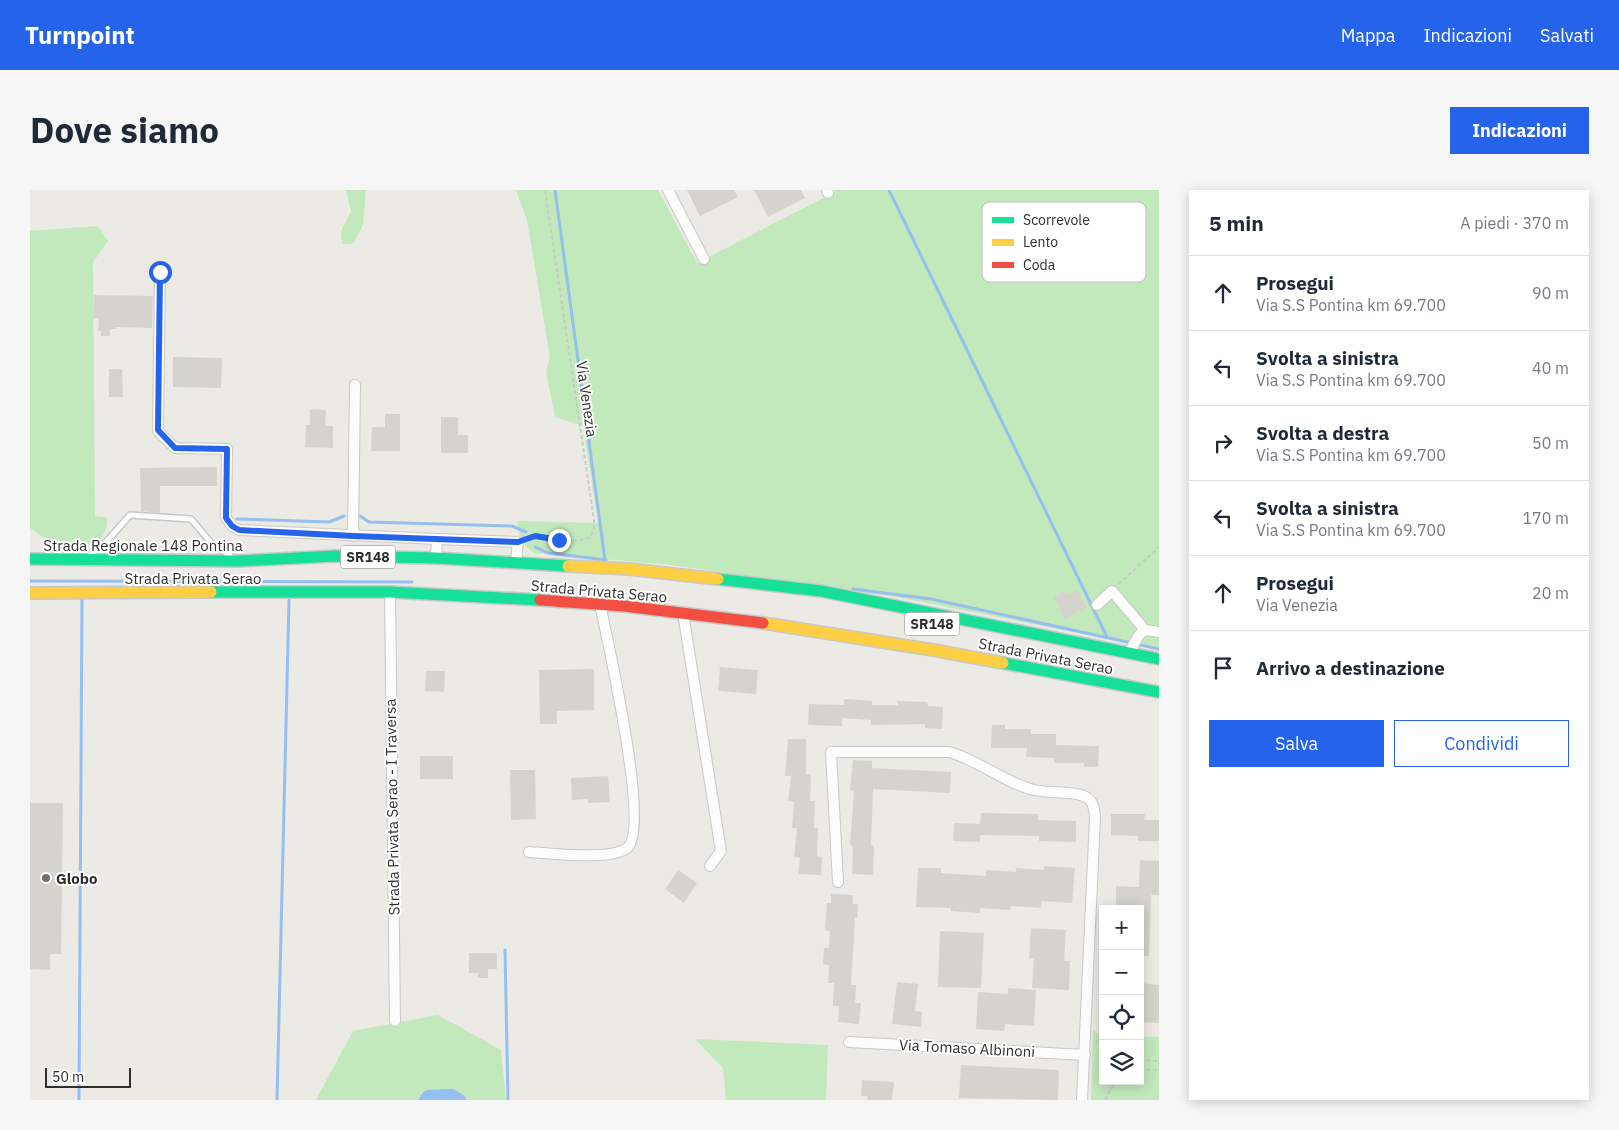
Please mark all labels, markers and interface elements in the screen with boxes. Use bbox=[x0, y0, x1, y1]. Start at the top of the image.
text: Turnpoint bbox=[25, 19, 135, 51]
text: Mappa bbox=[1341, 24, 1395, 47]
text: Indicazioni bbox=[1423, 24, 1512, 47]
text: Salvati bbox=[1540, 24, 1594, 47]
text: Dove siamo bbox=[30, 107, 219, 153]
button: Indicazioni bbox=[1450, 107, 1589, 154]
legend bbox=[982, 202, 1146, 282]
text: 5 min bbox=[1209, 209, 1264, 237]
text: Scorrevole bbox=[1023, 211, 1090, 229]
text: A piedi · 370 m bbox=[1460, 213, 1569, 233]
text: Lento bbox=[1023, 233, 1058, 251]
text: Coda bbox=[1023, 256, 1056, 274]
route start bbox=[149, 261, 172, 284]
text: Prosegui bbox=[1256, 271, 1334, 295]
icon: ahead bbox=[1209, 279, 1237, 307]
text: 90 m bbox=[1532, 283, 1569, 303]
text: Via S.S Pontina km 69.700 bbox=[1256, 295, 1446, 315]
text: Svolta a sinistra bbox=[1256, 346, 1399, 370]
icon: left bbox=[1209, 354, 1237, 382]
text: 40 m bbox=[1532, 358, 1569, 378]
street label: Via Venezia bbox=[572, 360, 602, 438]
text: Via S.S Pontina km 69.700 bbox=[1256, 370, 1446, 390]
text: Svolta a destra bbox=[1256, 421, 1389, 445]
icon: right bbox=[1209, 429, 1237, 457]
text: 50 m bbox=[1532, 433, 1569, 453]
text: Via S.S Pontina km 69.700 bbox=[1256, 445, 1446, 465]
text: Svolta a sinistra bbox=[1256, 496, 1399, 520]
icon: left bbox=[1209, 504, 1237, 532]
text: 170 m bbox=[1522, 508, 1569, 528]
text: Via S.S Pontina km 69.700 bbox=[1256, 520, 1446, 540]
route end bbox=[548, 529, 571, 552]
street label: Strada Regionale 148 Pontina bbox=[43, 536, 243, 555]
road number: SR148 bbox=[340, 546, 396, 568]
street label: Strada Privata Serao bbox=[125, 569, 261, 588]
text: Prosegui bbox=[1256, 571, 1334, 595]
street label: Strada Privata Serao bbox=[530, 576, 668, 606]
icon: ahead bbox=[1209, 579, 1237, 607]
text: 20 m bbox=[1532, 583, 1569, 603]
text: Via Venezia bbox=[1256, 595, 1338, 615]
road number: SR148 bbox=[904, 612, 960, 636]
street label: Strada Privata Serao bbox=[977, 634, 1115, 678]
icon: arrive bbox=[1209, 654, 1237, 682]
text: Arrivo a destinazione bbox=[1256, 656, 1445, 680]
street label: Strada Privata Serao - I Traversa bbox=[381, 698, 403, 916]
button: Salva bbox=[1209, 720, 1384, 767]
button: Condividi bbox=[1394, 720, 1569, 767]
place label: Globo bbox=[56, 869, 97, 888]
marker: Globo bbox=[40, 872, 52, 884]
map controls bbox=[1099, 905, 1144, 1085]
button: + bbox=[1099, 905, 1144, 950]
button: − bbox=[1099, 950, 1144, 995]
button: locate bbox=[1099, 995, 1144, 1040]
street label: Via Tomaso Albinoni bbox=[899, 1035, 1035, 1061]
button: layers bbox=[1099, 1040, 1144, 1085]
scale bar bbox=[45, 1065, 131, 1088]
text: 50 m bbox=[52, 1068, 84, 1086]

